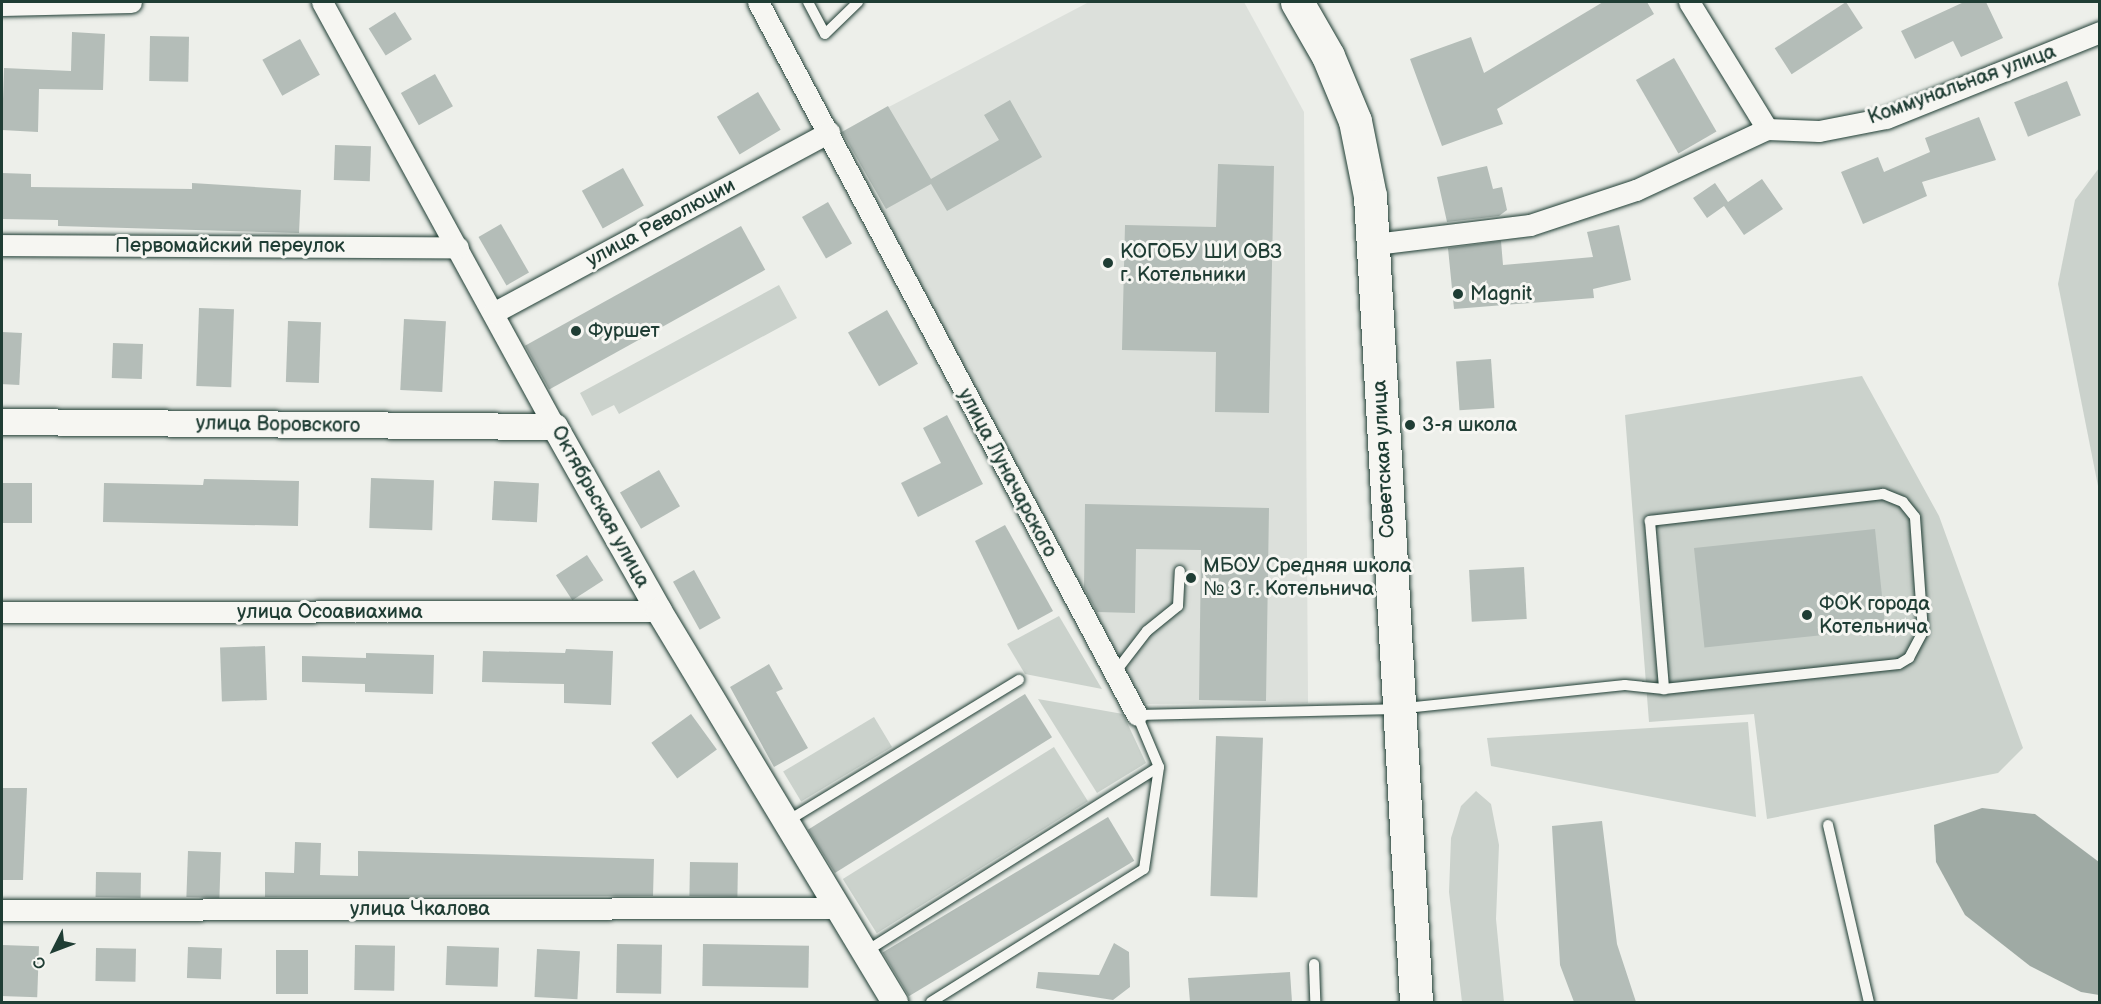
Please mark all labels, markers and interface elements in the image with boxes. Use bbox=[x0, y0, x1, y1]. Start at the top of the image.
street label: Коммунальная улица bbox=[1865, 40, 2059, 130]
street label: улица Революции bbox=[582, 174, 740, 272]
street label: Первомайский переулок bbox=[115, 234, 345, 258]
place label: КОГОБУ ШИ ОВЗ г. Котельники bbox=[1120, 240, 1282, 287]
marker: КОГОБУ ШИ ОВЗ г. Котельники bbox=[1101, 256, 1115, 270]
place label: Magnit bbox=[1470, 282, 1532, 306]
marker: Magnit bbox=[1451, 287, 1465, 301]
place label: Фуршет bbox=[588, 319, 660, 343]
marker: Фуршет bbox=[569, 324, 583, 338]
street label: Советская улица bbox=[1368, 379, 1400, 539]
street label: улица Луначарского bbox=[952, 385, 1062, 561]
street label: улица Воровского bbox=[196, 412, 360, 438]
place label: 3-я школа bbox=[1422, 413, 1517, 437]
marker: 3-я школа bbox=[1403, 418, 1417, 432]
street label: Октябрьская улица bbox=[546, 422, 654, 592]
place label: МБОУ Средняя школа № 3 г. Котельнича bbox=[1203, 554, 1412, 601]
marker: МБОУ Средняя школа № 3 г. Котельнича bbox=[1184, 571, 1198, 585]
place label: ФОК города Котельнича bbox=[1819, 592, 1930, 639]
street label: улица Осоавиахима bbox=[237, 600, 423, 624]
marker: ФОК города Котельнича bbox=[1800, 608, 1814, 622]
street label: улица Чкалова bbox=[350, 897, 490, 921]
north arrow bbox=[24, 920, 84, 980]
text: С bbox=[29, 952, 51, 973]

